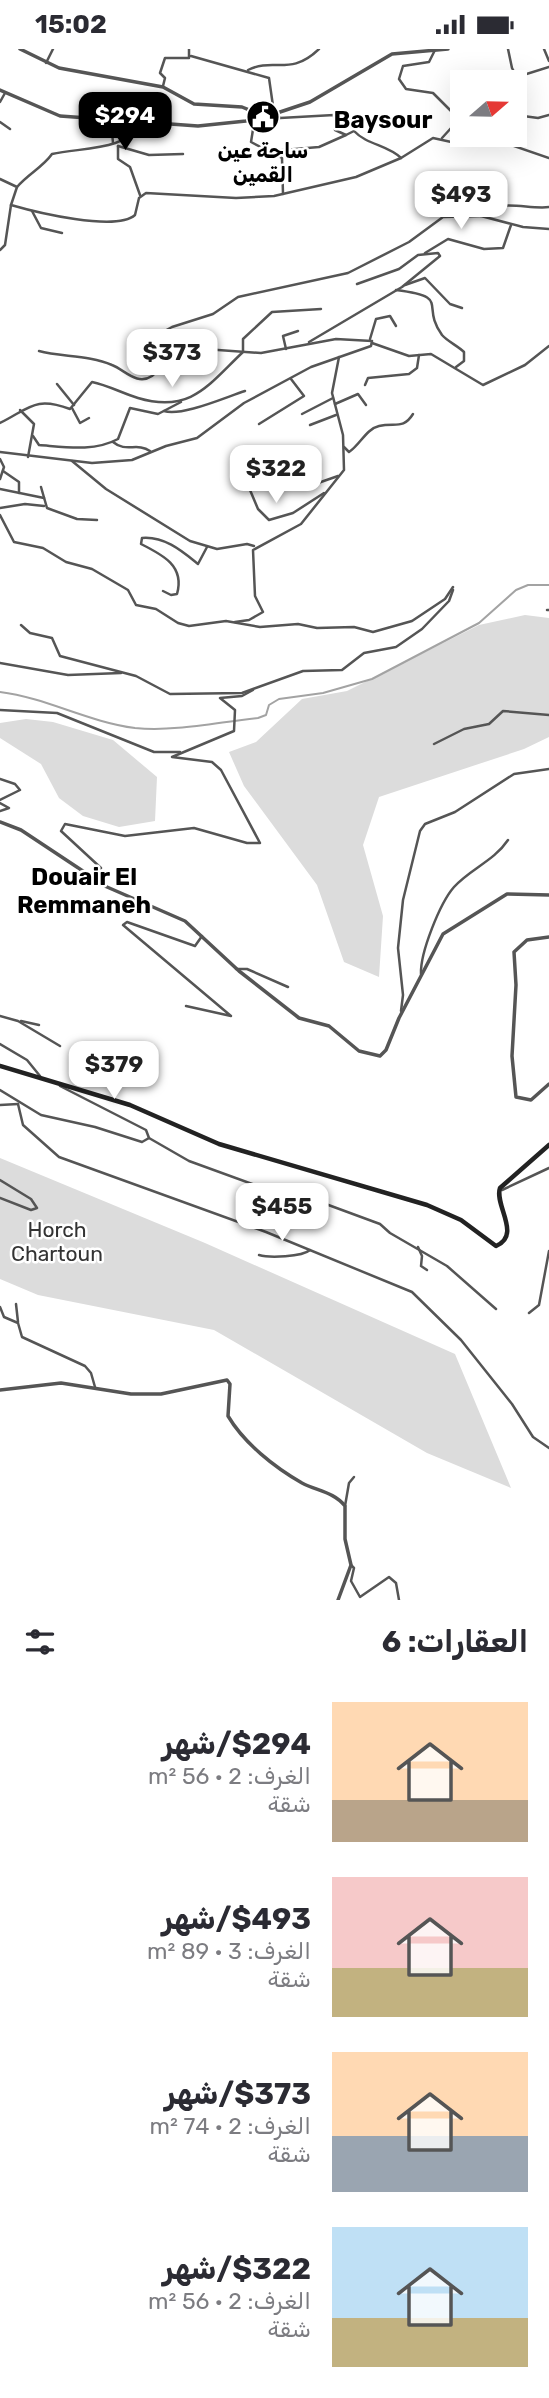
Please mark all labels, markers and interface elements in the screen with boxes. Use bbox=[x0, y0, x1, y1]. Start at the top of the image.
text: 15:02 bbox=[35, 9, 107, 40]
north arrow bbox=[450, 70, 527, 147]
map controls bbox=[450, 70, 527, 147]
pin: $294 bbox=[84, 92, 166, 152]
public building icon: ساحة عين القمين bbox=[244, 98, 282, 136]
text: $294 bbox=[95, 101, 155, 129]
district label: Baysour bbox=[334, 106, 432, 134]
place label: ساحة عين القمين bbox=[218, 138, 308, 187]
pin: $493 bbox=[420, 171, 502, 231]
text: $493 bbox=[431, 180, 491, 208]
pin: $373 bbox=[131, 329, 213, 389]
text: $373 bbox=[143, 338, 201, 366]
pin: $322 bbox=[235, 445, 317, 505]
text: $322 bbox=[246, 454, 306, 482]
district label: Douair El Remmaneh bbox=[17, 863, 151, 919]
pin: $379 bbox=[73, 1041, 155, 1101]
text: $379 bbox=[85, 1050, 143, 1078]
pin: $455 bbox=[241, 1183, 323, 1243]
text: $455 bbox=[252, 1192, 312, 1220]
park label: Horch Chartoun bbox=[11, 1217, 103, 1266]
icon: filters bbox=[21, 1623, 59, 1661]
text: العقارات: 6 bbox=[382, 1624, 528, 1660]
text: $294/شهر bbox=[162, 1726, 311, 1762]
icon: home bbox=[388, 1730, 472, 1814]
text: الغرف: 2 · 56 m² bbox=[148, 1762, 311, 1790]
text: شقة bbox=[267, 1790, 311, 1818]
text: $493/شهر bbox=[162, 1901, 311, 1937]
icon: home bbox=[388, 1905, 472, 1989]
text: الغرف: 3 · 89 m² bbox=[147, 1937, 311, 1965]
text: شقة bbox=[267, 1965, 311, 1993]
text: $373/شهر bbox=[164, 2076, 311, 2112]
icon: home bbox=[388, 2080, 472, 2164]
text: الغرف: 2 · 74 m² bbox=[149, 2112, 311, 2140]
text: شقة bbox=[267, 2140, 311, 2168]
text: $322/شهر bbox=[162, 2251, 311, 2287]
icon: home bbox=[388, 2255, 472, 2339]
text: الغرف: 2 · 56 m² bbox=[148, 2287, 311, 2315]
text: شقة bbox=[267, 2315, 311, 2343]

